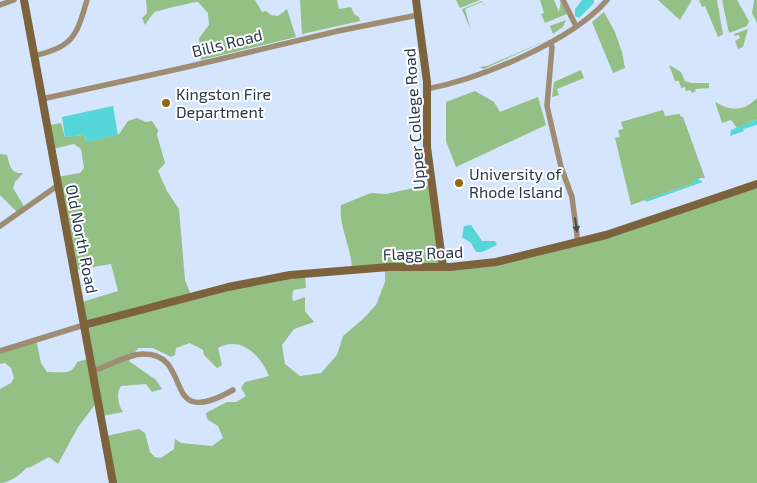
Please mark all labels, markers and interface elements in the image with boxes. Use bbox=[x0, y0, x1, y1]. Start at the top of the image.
street label: Bills Road bbox=[190, 25, 264, 60]
street label: Upper College Road bbox=[399, 48, 428, 190]
place label: Kingston Fire Department bbox=[176, 84, 271, 121]
marker: Kingston Fire Department bbox=[160, 97, 172, 109]
place label: University of Rhode Island bbox=[469, 164, 563, 201]
marker: University of Rhode Island bbox=[453, 177, 465, 189]
street label: Old North Road bbox=[63, 183, 102, 295]
one-way arrow bbox=[572, 217, 580, 233]
street label: Flagg Road bbox=[382, 242, 464, 263]

